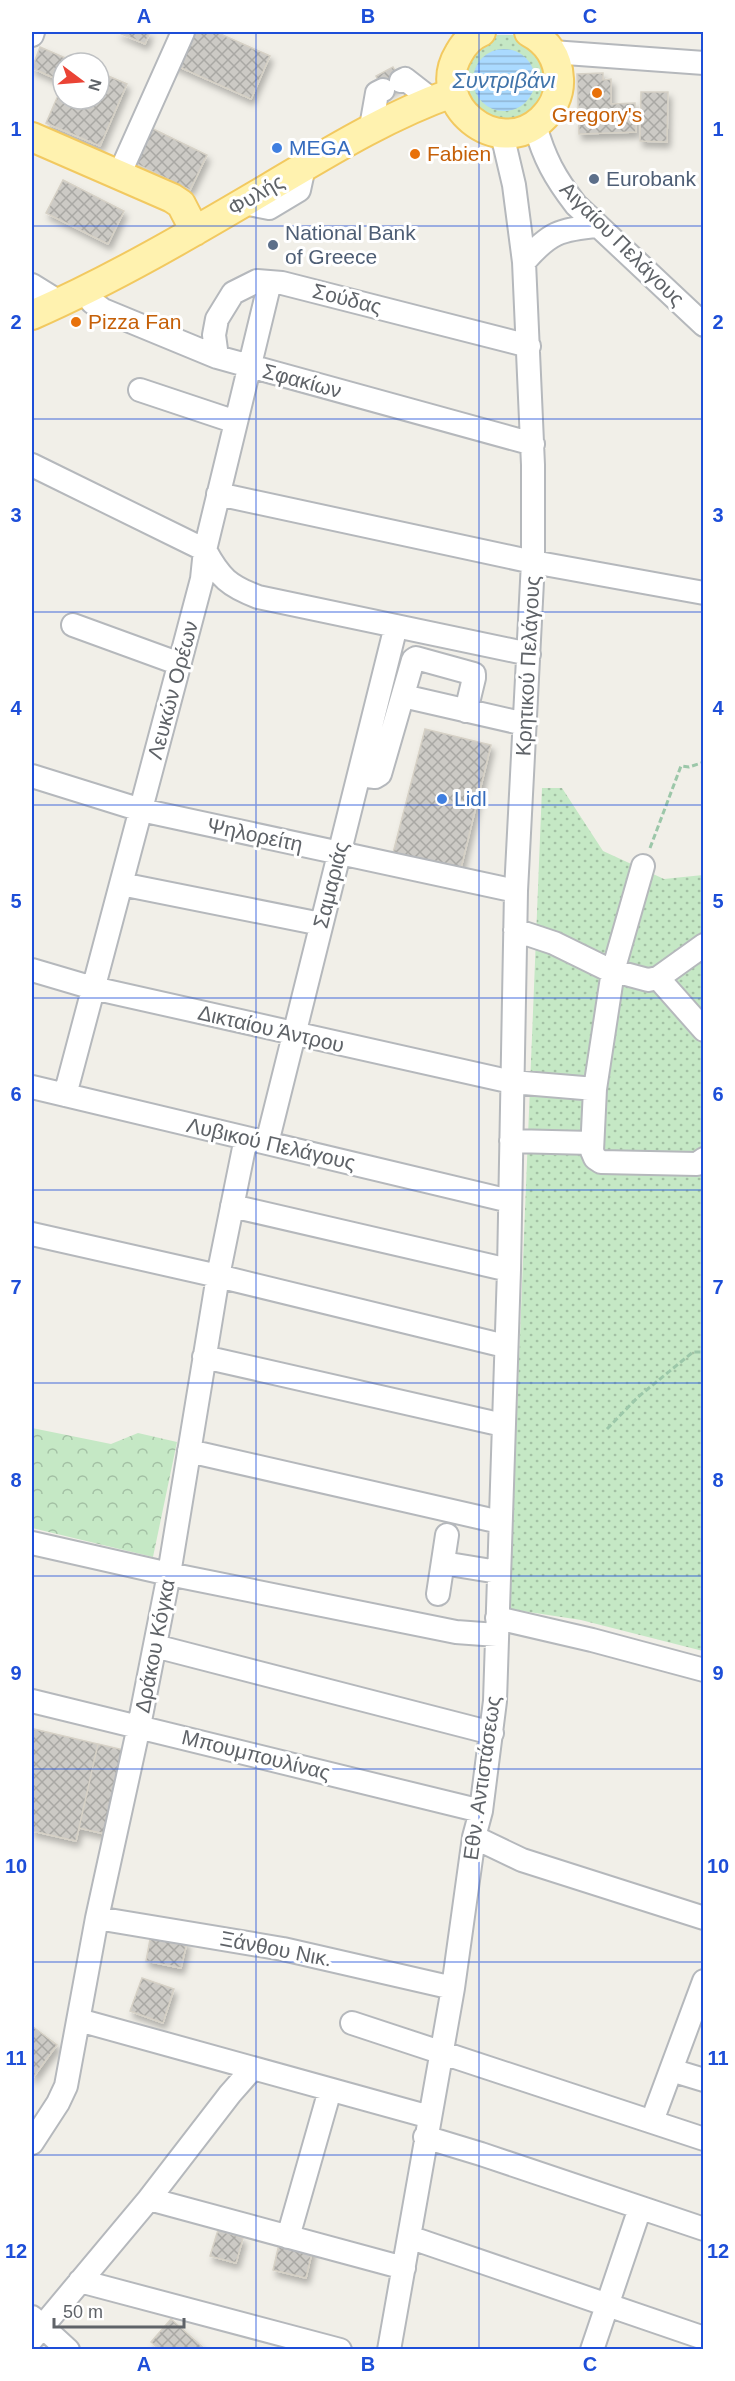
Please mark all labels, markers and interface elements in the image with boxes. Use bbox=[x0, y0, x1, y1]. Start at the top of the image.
text: A bbox=[137, 5, 151, 27]
text: B bbox=[361, 5, 375, 27]
text: C bbox=[583, 5, 597, 27]
north arrow bbox=[51, 51, 111, 111]
water label: Συντριβάνι bbox=[451, 68, 556, 93]
text: N bbox=[85, 77, 105, 93]
marker: Gregory's bbox=[590, 86, 604, 100]
place label: Gregory's bbox=[552, 103, 642, 126]
text: 1 bbox=[10, 118, 22, 140]
text: 1 bbox=[712, 118, 724, 140]
place label: MEGA bbox=[289, 136, 351, 159]
marker: MEGA bbox=[270, 141, 284, 155]
place label: Fabien bbox=[427, 142, 491, 165]
marker: Fabien bbox=[408, 147, 422, 161]
place label: Eurobank bbox=[606, 167, 696, 190]
street label: Φυλής bbox=[224, 169, 288, 220]
marker: Eurobank bbox=[587, 172, 601, 186]
street label: Αιγαίου Πελάγους bbox=[556, 177, 689, 310]
place label: National Bank of Greece bbox=[285, 221, 416, 268]
marker: National Bank of Greece bbox=[266, 238, 280, 252]
street label: Σούδας bbox=[310, 279, 384, 318]
place label: Pizza Fan bbox=[88, 310, 181, 333]
text: 2 bbox=[10, 311, 22, 333]
text: 2 bbox=[712, 311, 724, 333]
marker: Pizza Fan bbox=[69, 315, 83, 329]
street label: Σφακίων bbox=[260, 359, 344, 402]
text: 3 bbox=[10, 504, 22, 526]
text: 3 bbox=[712, 504, 724, 526]
street label: Κρητικού Πελάγους bbox=[511, 575, 544, 757]
street label: Λευκών Ορέων bbox=[143, 618, 202, 762]
text: 4 bbox=[10, 697, 22, 719]
text: 4 bbox=[712, 697, 724, 719]
place label: Lidl bbox=[454, 787, 487, 810]
marker: Lidl bbox=[435, 792, 449, 806]
street label: Ψηλορείτη bbox=[205, 813, 305, 856]
street label: Σαμαριάς bbox=[309, 839, 352, 930]
text: 5 bbox=[10, 890, 22, 912]
text: 5 bbox=[712, 890, 724, 912]
street label: Δικταίου Άντρου bbox=[196, 1001, 346, 1057]
text: 6 bbox=[10, 1083, 22, 1105]
text: 6 bbox=[712, 1083, 724, 1105]
street label: Λυβικού Πελάγους bbox=[185, 1113, 358, 1174]
text: 7 bbox=[10, 1276, 22, 1298]
text: 7 bbox=[712, 1276, 724, 1298]
text: 8 bbox=[10, 1469, 22, 1491]
text: 8 bbox=[712, 1469, 724, 1491]
street label: Δράκου Κόγκα bbox=[130, 1577, 179, 1715]
text: 9 bbox=[10, 1662, 22, 1684]
text: 9 bbox=[712, 1662, 724, 1684]
street label: Εθν. Αντιστάσεως bbox=[459, 1694, 504, 1862]
street label: Μπουμπουλίνας bbox=[179, 1725, 333, 1784]
text: 10 bbox=[5, 1855, 27, 1877]
text: 10 bbox=[707, 1855, 729, 1877]
street label: Ξάνθου Νικ. bbox=[218, 1926, 334, 1971]
text: 11 bbox=[5, 2047, 27, 2069]
text: 11 bbox=[707, 2047, 729, 2069]
text: 12 bbox=[5, 2240, 27, 2262]
text: 12 bbox=[707, 2240, 729, 2262]
scale bar bbox=[54, 2291, 184, 2329]
text: 50 m bbox=[63, 2302, 103, 2322]
text: A bbox=[137, 2353, 151, 2375]
text: B bbox=[361, 2353, 375, 2375]
text: C bbox=[583, 2353, 597, 2375]

